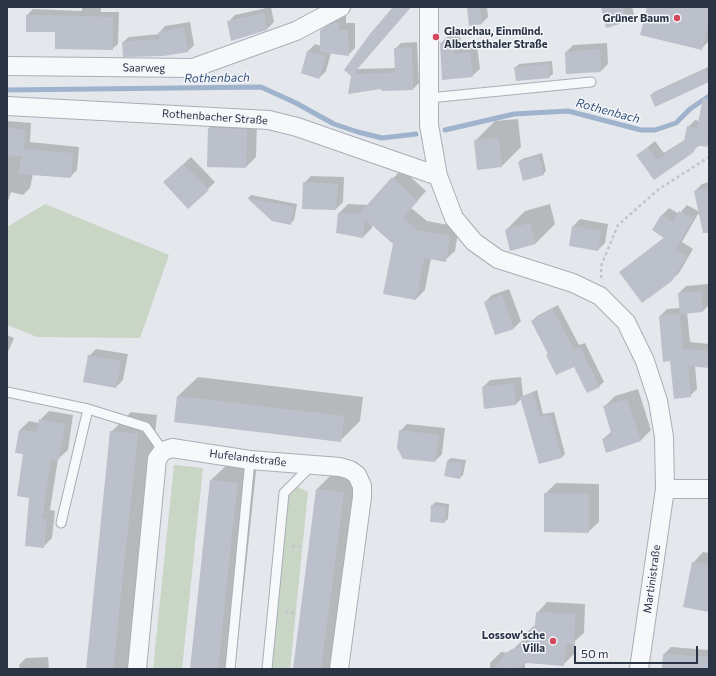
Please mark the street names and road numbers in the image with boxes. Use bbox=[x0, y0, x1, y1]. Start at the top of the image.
street label: Saarweg bbox=[123, 61, 165, 75]
street label: Rothenbacher Straße bbox=[162, 107, 268, 127]
street label: Hufelandstraße bbox=[209, 447, 287, 469]
street label: Martinistraße bbox=[641, 544, 663, 614]

